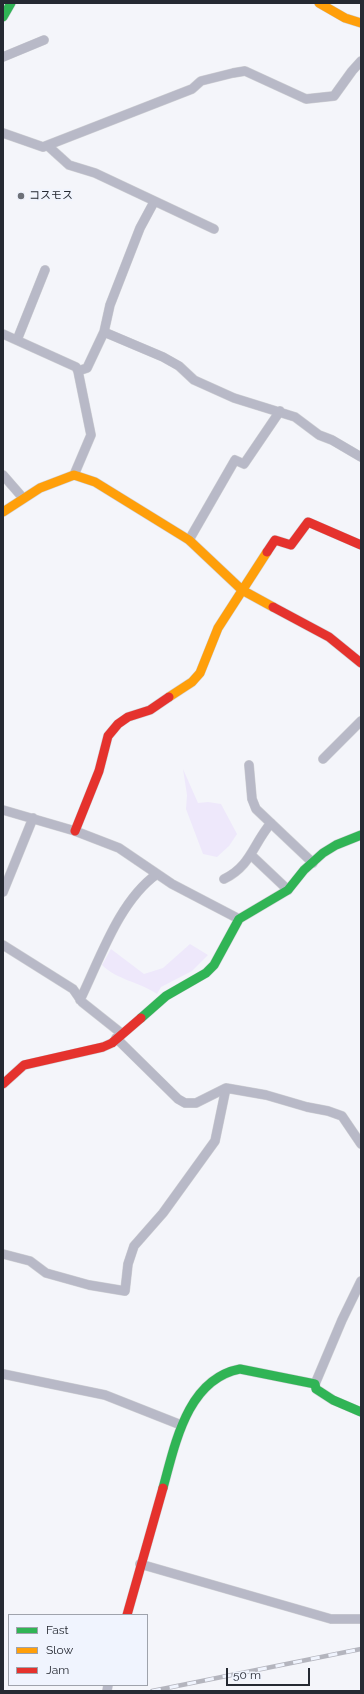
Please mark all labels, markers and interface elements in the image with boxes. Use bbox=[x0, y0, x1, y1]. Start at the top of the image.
place label: コスモス bbox=[29, 189, 73, 203]
marker: コスモス bbox=[16, 191, 26, 201]
legend bbox=[8, 1614, 148, 1686]
text: Fast bbox=[46, 1623, 69, 1637]
text: Slow bbox=[46, 1643, 73, 1657]
scale bar bbox=[228, 1660, 312, 1686]
text: Jam bbox=[46, 1663, 69, 1677]
text: 50 m bbox=[233, 1668, 261, 1682]

